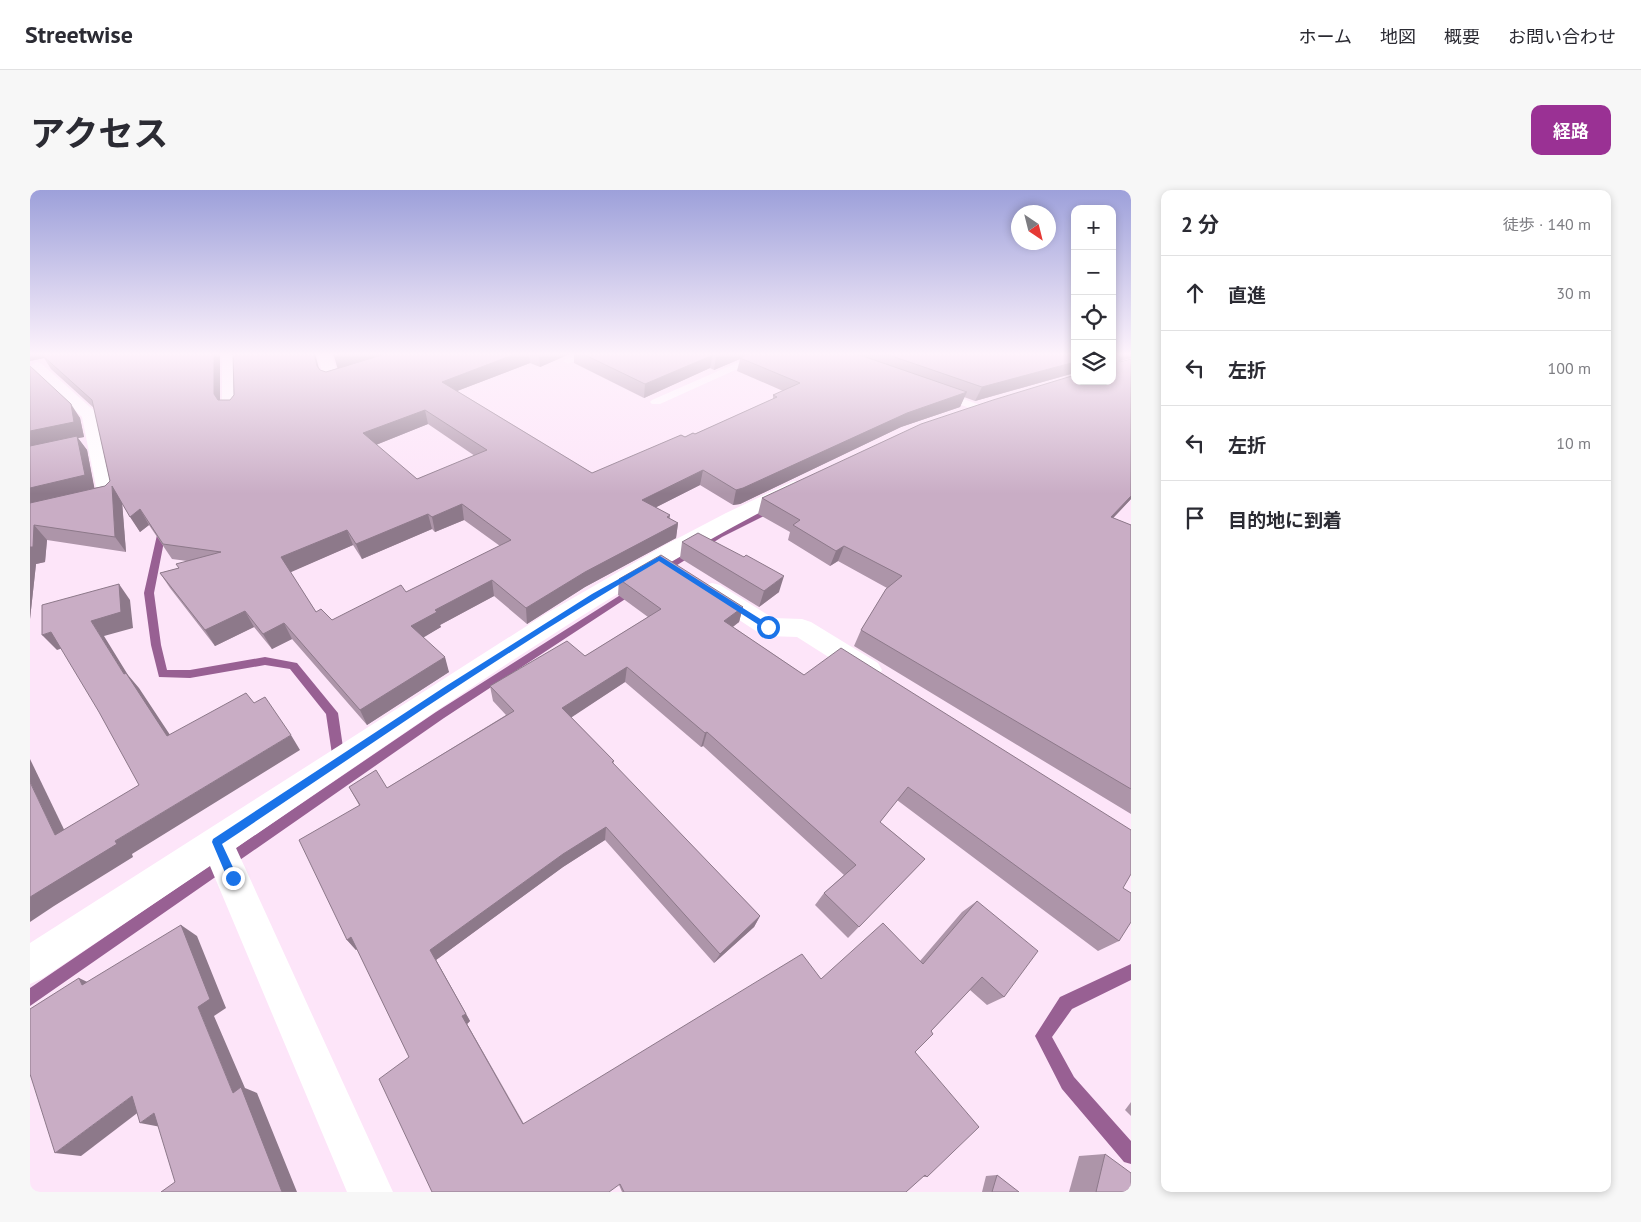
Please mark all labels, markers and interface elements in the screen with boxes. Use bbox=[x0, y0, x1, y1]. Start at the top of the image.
text: Streetwise bbox=[25, 19, 133, 50]
text: ホーム bbox=[1299, 25, 1352, 48]
text: 地図 bbox=[1380, 25, 1416, 48]
text: 概要 bbox=[1444, 25, 1480, 48]
text: お問い合わせ bbox=[1508, 25, 1616, 48]
button: 経路 bbox=[1531, 105, 1611, 155]
text: アクセス bbox=[30, 110, 168, 156]
north arrow bbox=[1011, 205, 1056, 250]
map controls bbox=[1071, 205, 1116, 385]
button: + bbox=[1071, 205, 1116, 250]
text: 2 分 bbox=[1181, 211, 1219, 238]
text: 徒歩 · 140 m bbox=[1503, 214, 1591, 234]
button: − bbox=[1071, 250, 1116, 295]
icon: ahead bbox=[1181, 279, 1209, 307]
text: 直進 bbox=[1228, 283, 1266, 307]
text: 30 m bbox=[1556, 283, 1591, 303]
button: locate bbox=[1071, 295, 1116, 340]
button: layers bbox=[1071, 340, 1116, 385]
icon: left bbox=[1181, 354, 1209, 382]
text: 左折 bbox=[1228, 358, 1266, 382]
text: 100 m bbox=[1548, 358, 1591, 378]
icon: left bbox=[1181, 429, 1209, 457]
text: 左折 bbox=[1228, 433, 1266, 457]
text: 10 m bbox=[1556, 433, 1591, 453]
icon: arrive bbox=[1181, 504, 1209, 532]
text: 目的地に到着 bbox=[1228, 508, 1342, 532]
route start bbox=[757, 616, 780, 639]
route end bbox=[222, 867, 245, 890]

